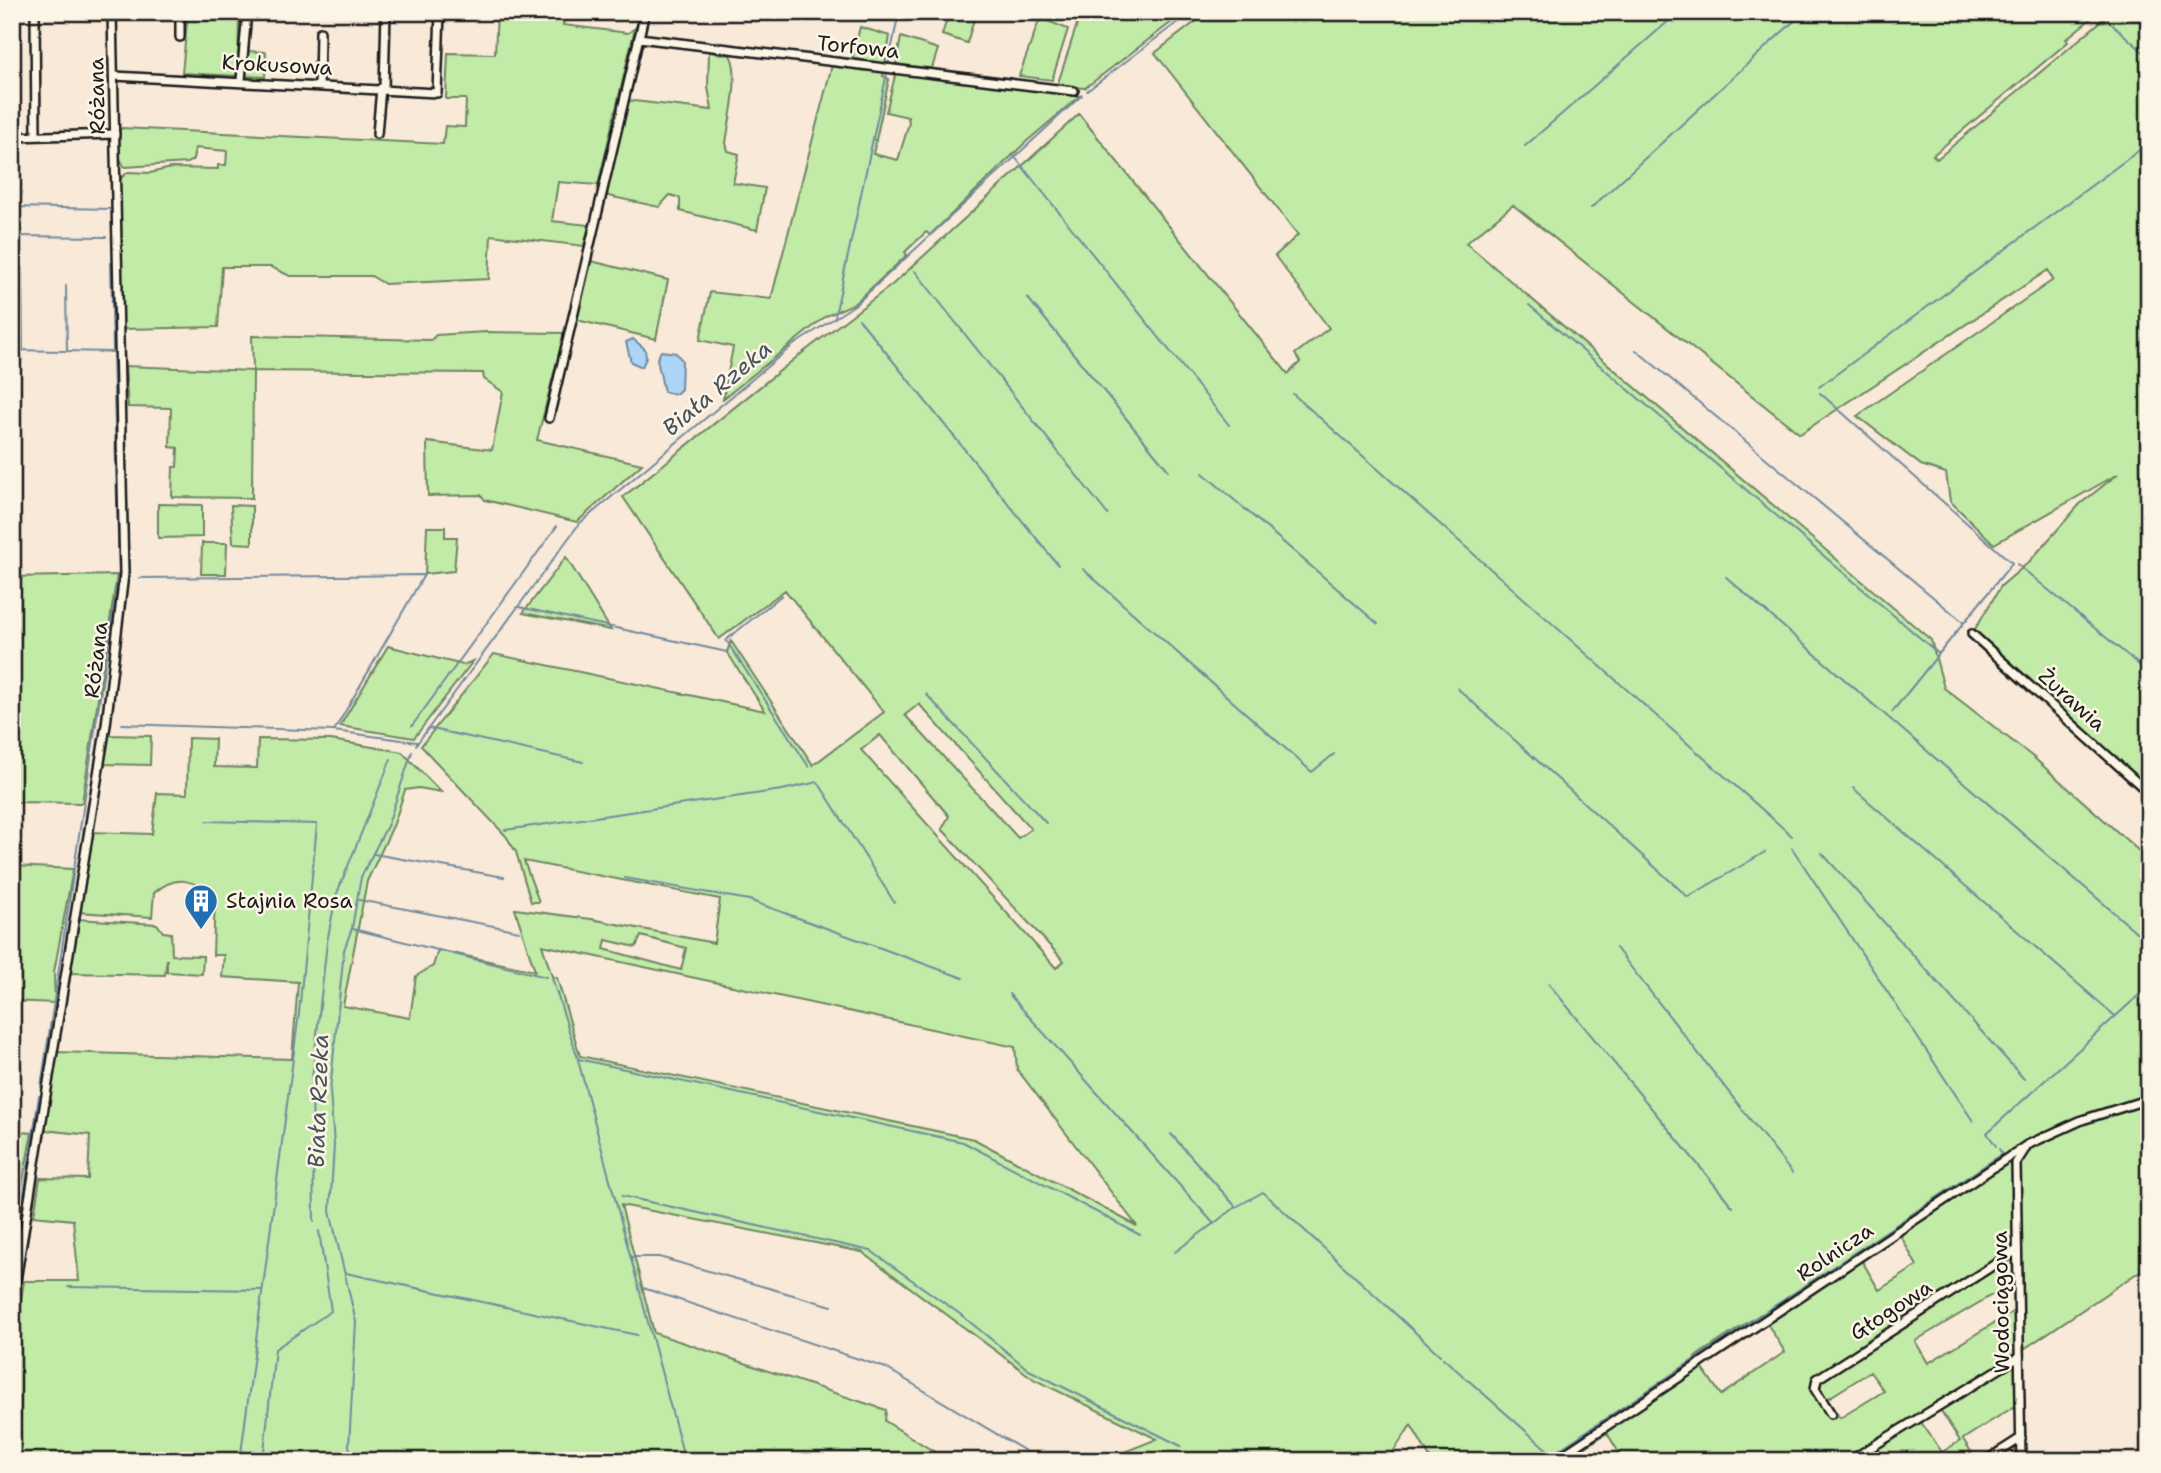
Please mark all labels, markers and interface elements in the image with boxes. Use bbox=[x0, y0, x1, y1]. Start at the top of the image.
street label: Torfowa bbox=[815, 29, 901, 65]
street label: Krokusowa bbox=[221, 48, 333, 82]
street label: Różana bbox=[82, 57, 112, 135]
water label: Biała Rzeka bbox=[656, 333, 778, 443]
street label: Różana bbox=[77, 620, 115, 700]
street label: Żurawia bbox=[2032, 662, 2112, 738]
building icon: Stajnia Rosa bbox=[182, 882, 220, 931]
place label: Stajnia Rosa bbox=[226, 887, 353, 915]
water label: Biała Rzeka bbox=[301, 1034, 335, 1168]
street label: Rolnicza bbox=[1791, 1216, 1879, 1288]
street label: Wodociągowa bbox=[1986, 1230, 2016, 1374]
street label: Głogowa bbox=[1845, 1273, 1937, 1347]

